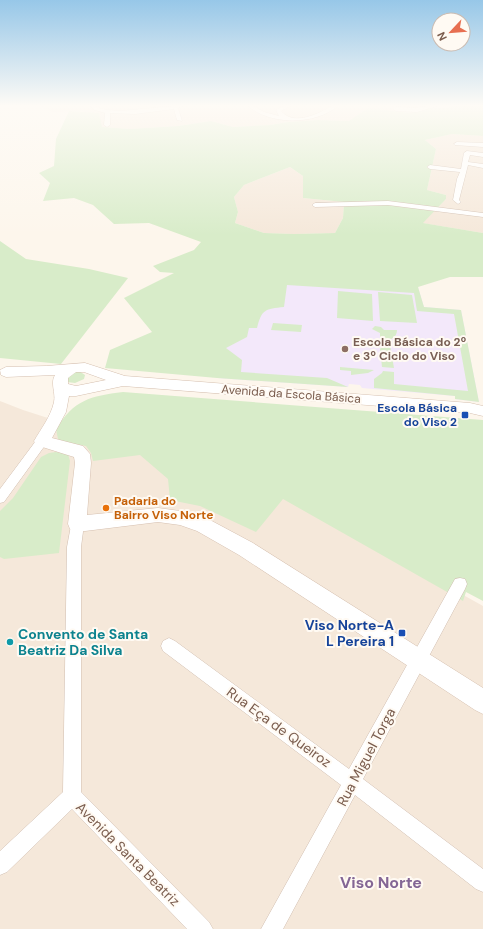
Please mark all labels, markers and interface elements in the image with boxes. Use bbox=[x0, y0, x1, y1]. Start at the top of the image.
north arrow bbox=[431, 12, 471, 52]
text: N bbox=[434, 30, 450, 43]
place label: Escola Básica do 2º e 3º Ciclo do Viso bbox=[353, 334, 466, 364]
marker: Escola Básica do 2º e 3º Ciclo do Viso bbox=[340, 344, 350, 354]
street label: Avenida da Escola Básica bbox=[221, 381, 361, 407]
place label: Escola Básica do Viso 2 bbox=[377, 400, 457, 430]
marker: Escola Básica do Viso 2 bbox=[460, 410, 470, 420]
place label: Padaria do Bairro Viso Norte bbox=[114, 493, 213, 523]
marker: Padaria do Bairro Viso Norte bbox=[101, 503, 111, 513]
place label: Viso Norte-A L Pereira 1 bbox=[305, 616, 394, 650]
place label: Convento de Santa Beatriz Da Silva bbox=[18, 625, 148, 659]
marker: Viso Norte-A L Pereira 1 bbox=[397, 628, 407, 638]
marker: Convento de Santa Beatriz Da Silva bbox=[5, 637, 15, 647]
street label: Rua Eça de Queiroz bbox=[223, 683, 335, 771]
street label: Rua Miguel Torga bbox=[333, 705, 399, 809]
street label: Avenida Santa Beatriz bbox=[72, 798, 184, 910]
district label: Viso Norte bbox=[340, 872, 422, 893]

